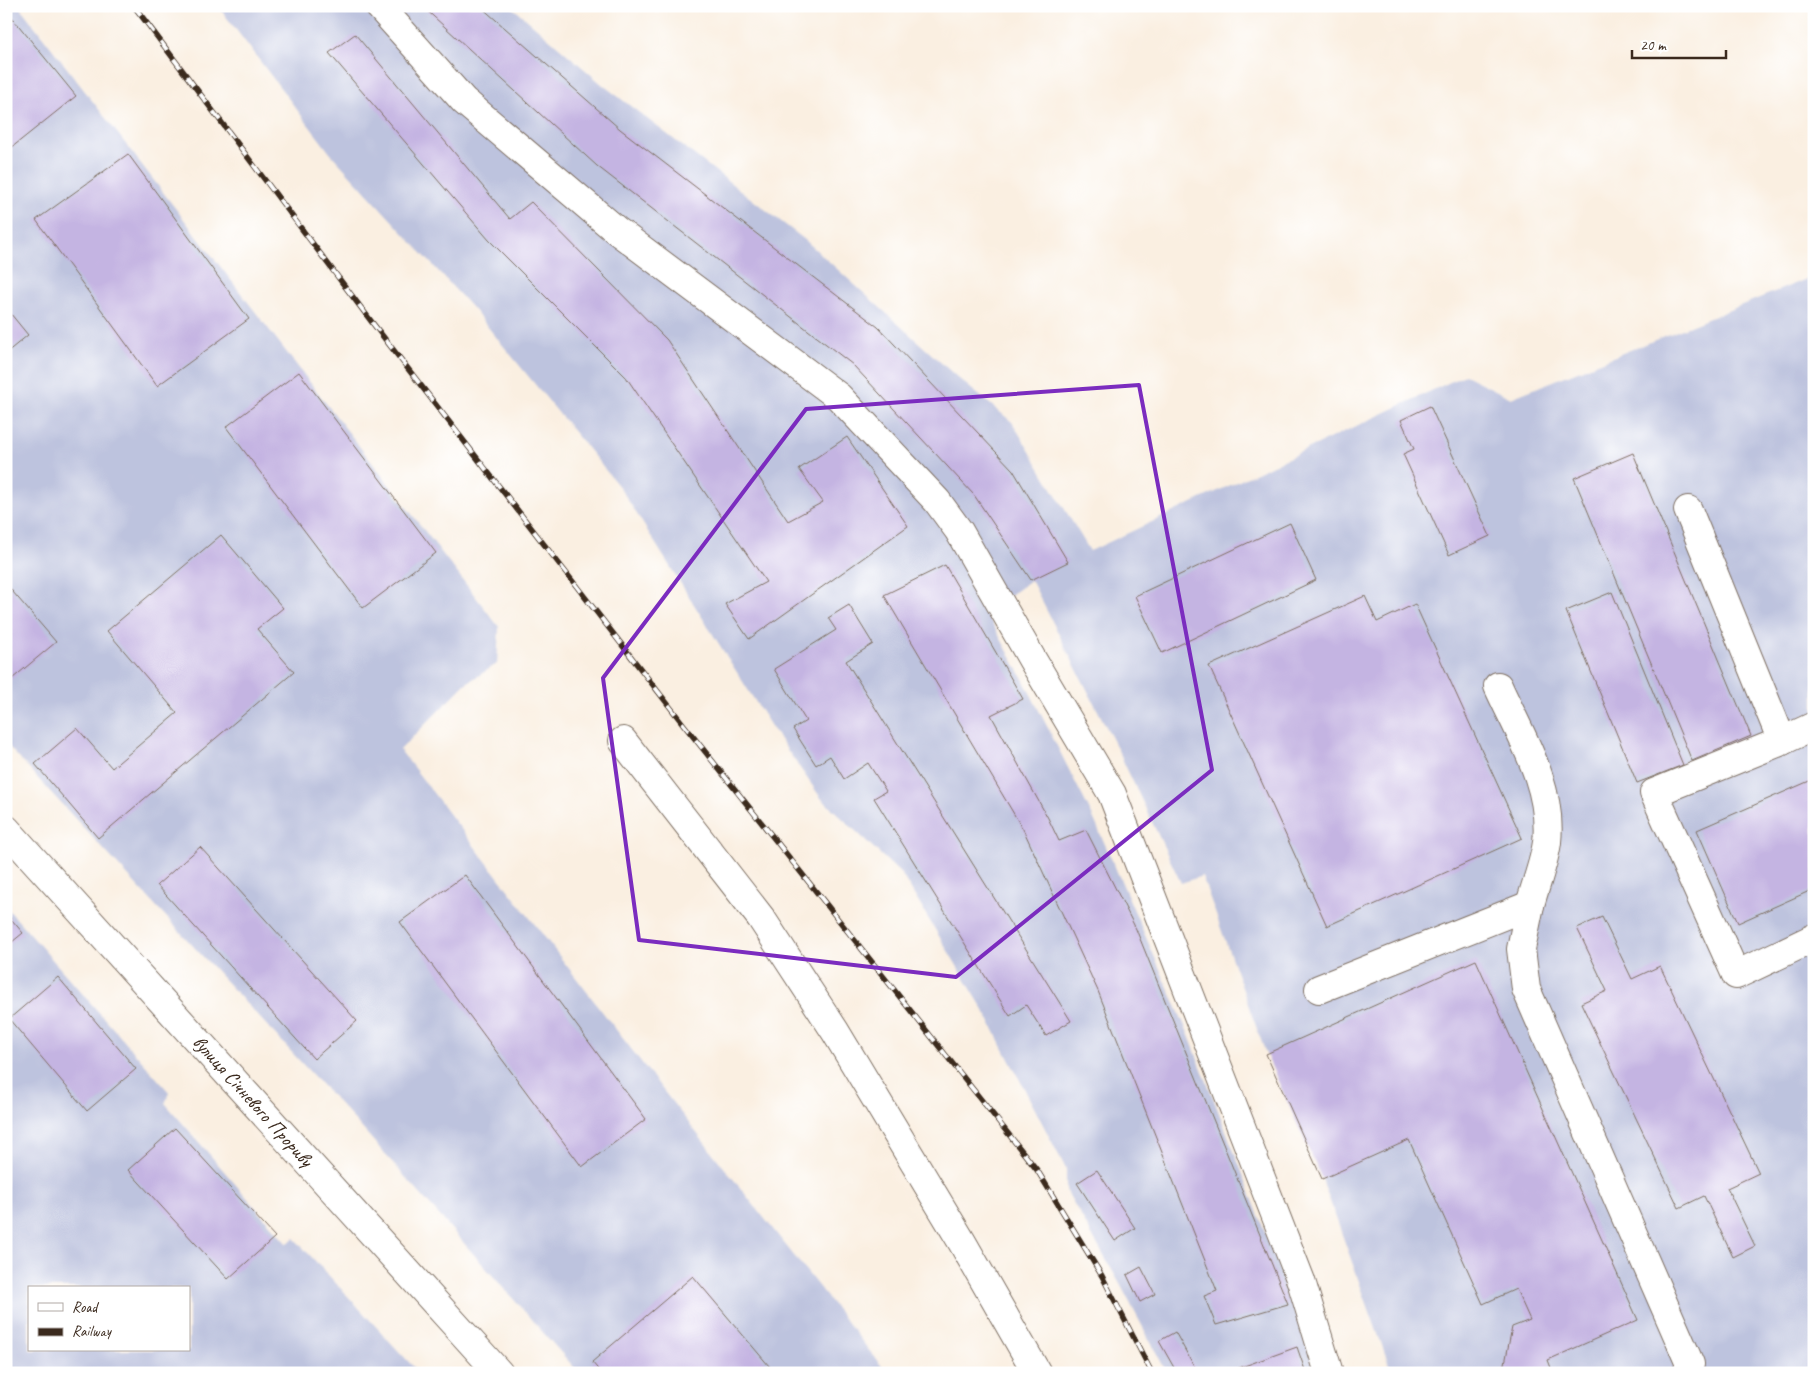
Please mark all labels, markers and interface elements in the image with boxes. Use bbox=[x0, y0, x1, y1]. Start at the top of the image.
scale bar bbox=[1632, 28, 1726, 60]
text: 20 m bbox=[1640, 36, 1667, 55]
street label: вулиця Січневого Прориву bbox=[187, 1030, 320, 1174]
legend bbox=[28, 1286, 190, 1352]
text: Road bbox=[72, 1298, 99, 1317]
text: Railway bbox=[72, 1322, 113, 1341]

